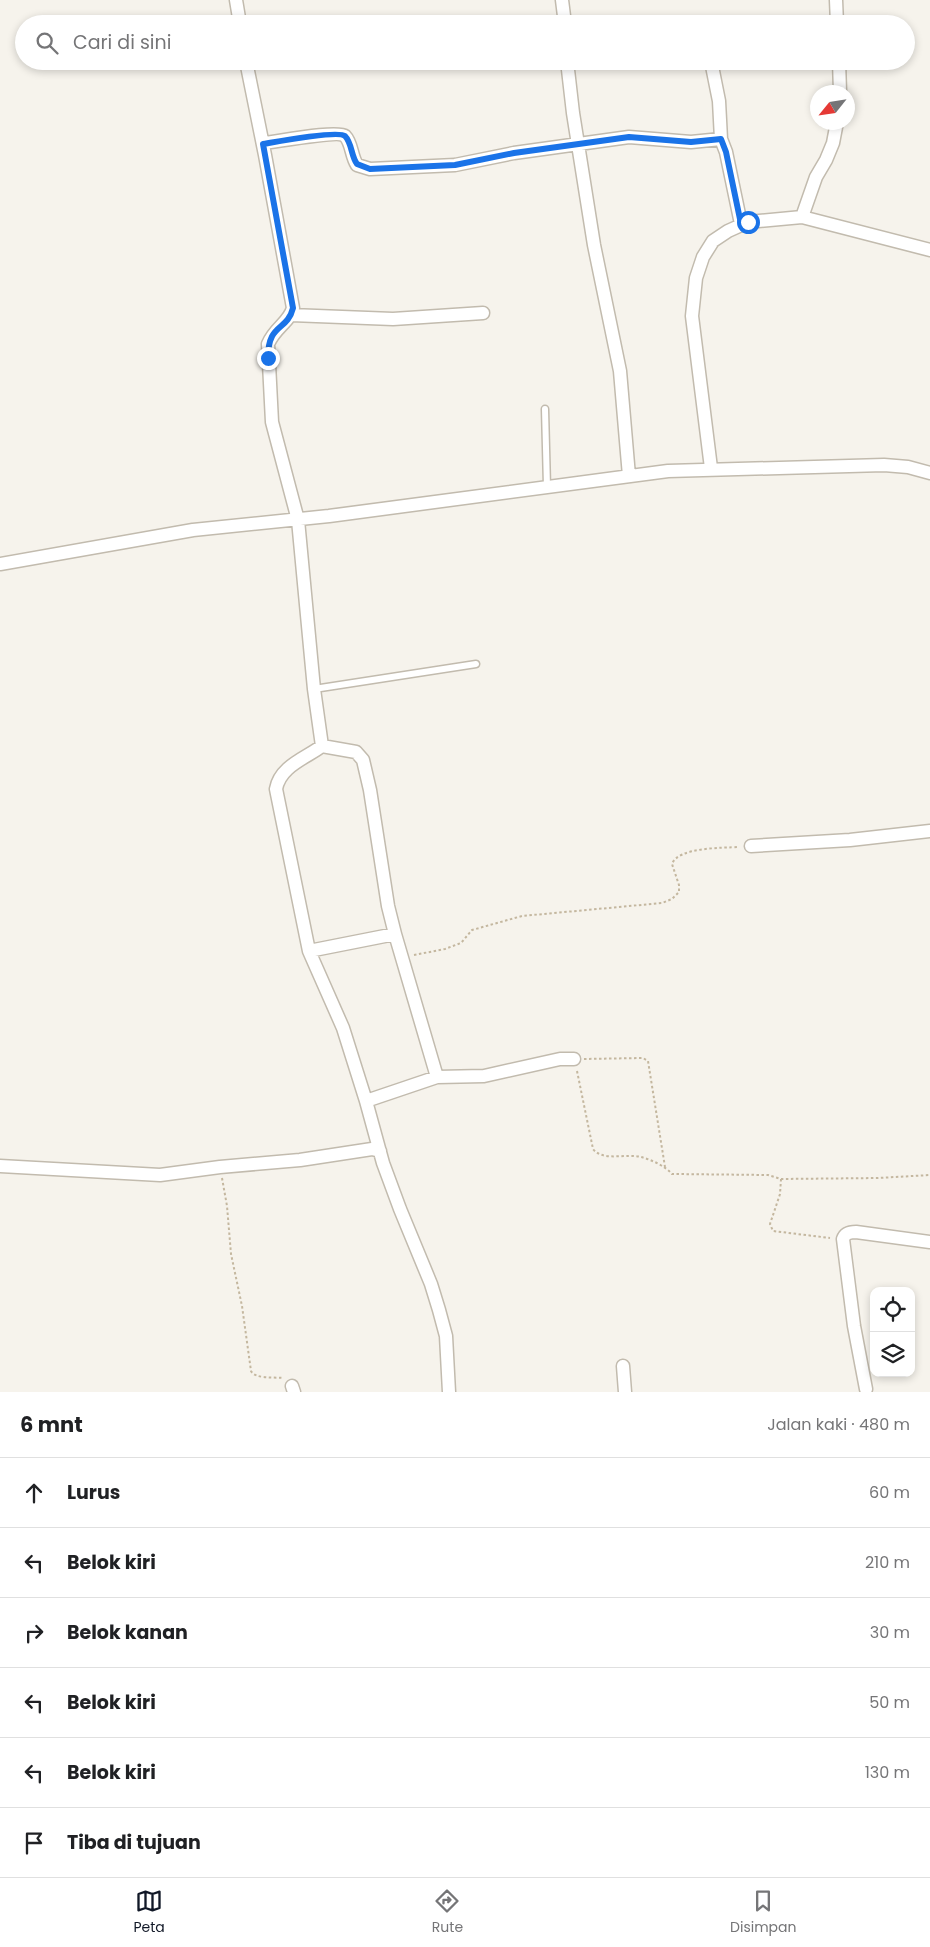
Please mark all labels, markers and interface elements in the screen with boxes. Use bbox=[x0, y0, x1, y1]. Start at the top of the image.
search box bbox=[15, 15, 915, 70]
icon: search bbox=[33, 29, 61, 57]
text: Cari di sini bbox=[73, 29, 171, 56]
north arrow bbox=[810, 85, 855, 130]
route start bbox=[737, 211, 760, 234]
route end bbox=[257, 347, 280, 370]
map controls bbox=[870, 1287, 915, 1377]
button: locate bbox=[870, 1287, 915, 1332]
button: layers bbox=[870, 1332, 915, 1377]
text: 6 mnt bbox=[20, 1410, 83, 1439]
text: Jalan kaki · 480 m bbox=[767, 1413, 910, 1436]
icon: ahead bbox=[20, 1479, 48, 1507]
text: Lurus bbox=[67, 1479, 120, 1506]
text: 60 m bbox=[869, 1481, 910, 1504]
icon: left bbox=[20, 1549, 48, 1577]
text: Belok kiri bbox=[67, 1549, 156, 1576]
text: 210 m bbox=[865, 1551, 910, 1574]
icon: right bbox=[20, 1619, 48, 1647]
text: Belok kanan bbox=[67, 1619, 188, 1646]
text: 30 m bbox=[870, 1621, 910, 1644]
icon: left bbox=[20, 1689, 48, 1717]
text: Belok kiri bbox=[67, 1689, 156, 1716]
text: 50 m bbox=[869, 1691, 910, 1714]
icon: left bbox=[20, 1759, 48, 1787]
text: Belok kiri bbox=[67, 1759, 156, 1786]
text: 130 m bbox=[865, 1761, 910, 1784]
icon: arrive bbox=[20, 1829, 48, 1857]
text: Tiba di tujuan bbox=[67, 1829, 201, 1856]
tab: Peta bbox=[133, 1887, 165, 1938]
tab: Rute bbox=[432, 1887, 463, 1938]
tab: Disimpan bbox=[730, 1887, 796, 1938]

